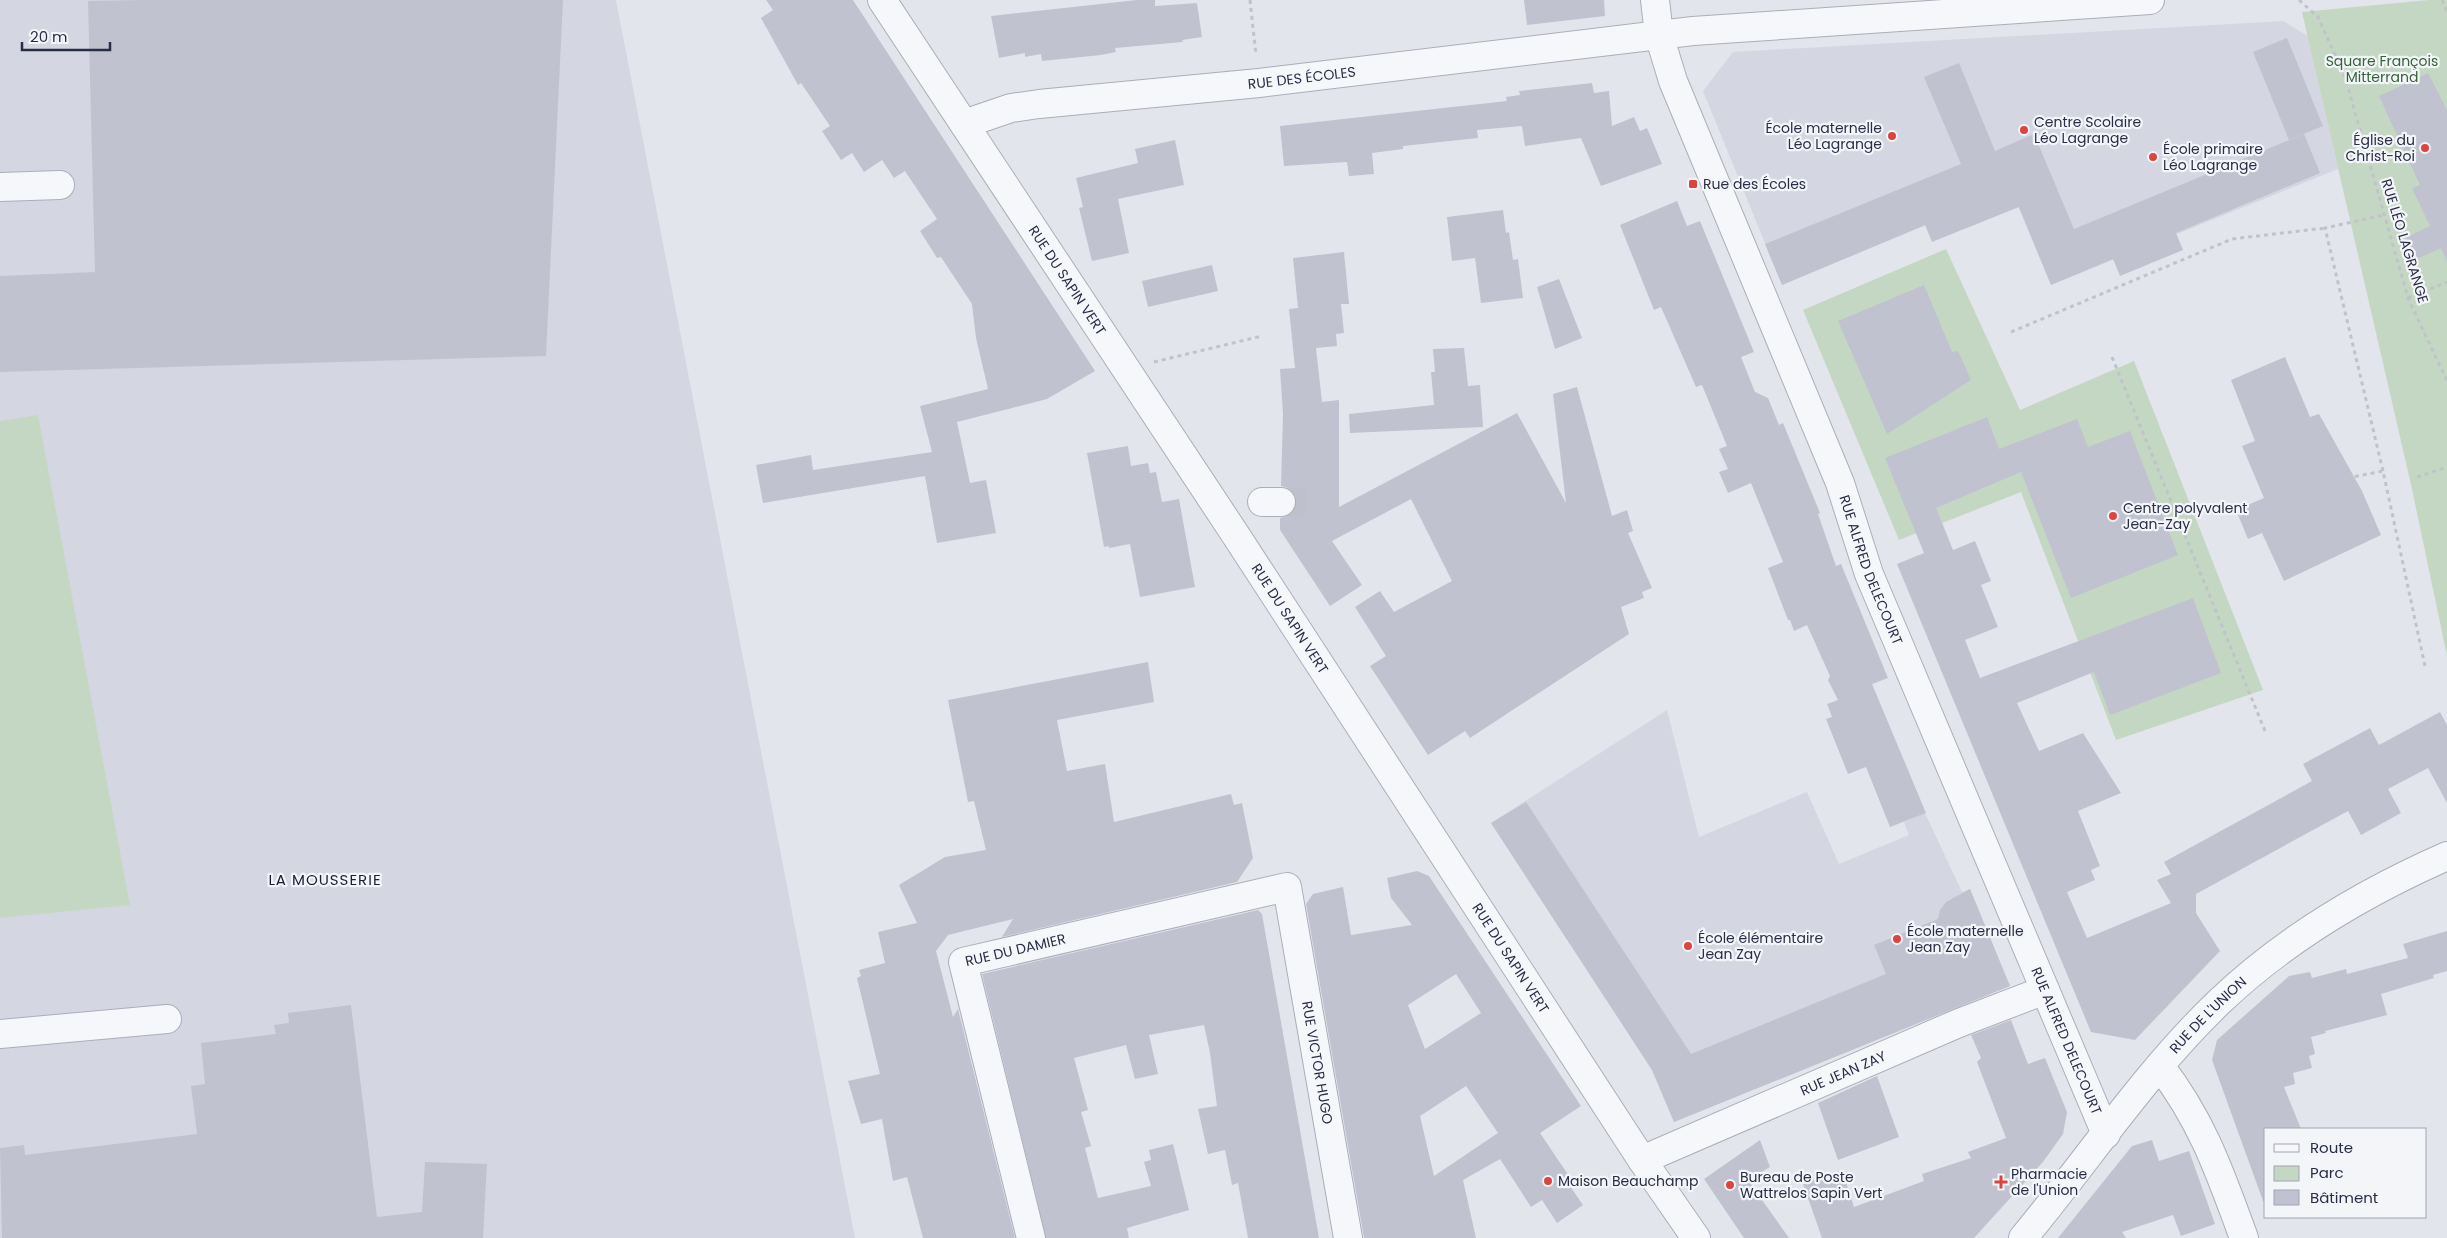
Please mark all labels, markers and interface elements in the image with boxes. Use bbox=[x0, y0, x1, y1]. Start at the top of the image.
scale bar bbox=[22, 20, 110, 52]
text: 20 m bbox=[30, 26, 68, 47]
park label: Square François Mitterrand bbox=[2326, 51, 2438, 87]
street label: RUE DES ÉCOLES bbox=[1247, 61, 1357, 94]
place label: Centre Scolaire Léo Lagrange bbox=[2034, 112, 2141, 148]
place label: École maternelle Léo Lagrange bbox=[1765, 118, 1882, 154]
marker: Centre Scolaire Léo Lagrange bbox=[2018, 124, 2030, 136]
marker: École maternelle Léo Lagrange bbox=[1886, 130, 1898, 142]
place label: Église du Christ-Roi bbox=[2346, 130, 2415, 166]
place label: École primaire Léo Lagrange bbox=[2163, 139, 2263, 175]
marker: Église du Christ-Roi bbox=[2419, 142, 2431, 154]
marker: École primaire Léo Lagrange bbox=[2147, 151, 2159, 163]
place label: Rue des Écoles bbox=[1703, 174, 1806, 194]
street label: RUE LÉO LAGRANGE bbox=[2377, 176, 2433, 306]
marker: Rue des Écoles bbox=[1687, 178, 1699, 190]
street label: RUE DU SAPIN VERT bbox=[1024, 222, 1111, 339]
street label: RUE ALFRED DELECOURT bbox=[1834, 492, 1908, 648]
place label: Centre polyvalent Jean-Zay bbox=[2123, 498, 2247, 534]
marker: Centre polyvalent Jean-Zay bbox=[2107, 510, 2119, 522]
street label: RUE DU SAPIN VERT bbox=[1247, 560, 1333, 678]
district label: LA MOUSSERIE bbox=[268, 869, 382, 890]
street label: RUE DU SAPIN VERT bbox=[1468, 899, 1554, 1017]
place label: École maternelle Jean Zay bbox=[1907, 921, 2024, 957]
place label: École élémentaire Jean Zay bbox=[1698, 928, 1824, 964]
street label: RUE DU DAMIER bbox=[963, 929, 1068, 971]
marker: École maternelle Jean Zay bbox=[1891, 933, 1903, 945]
marker: École élémentaire Jean Zay bbox=[1682, 940, 1694, 952]
street label: RUE ALFRED DELECOURT bbox=[2026, 964, 2107, 1118]
street label: RUE DE L'UNION bbox=[2165, 972, 2251, 1058]
street label: RUE VICTOR HUGO bbox=[1297, 999, 1338, 1126]
street label: RUE JEAN ZAY bbox=[1797, 1046, 1889, 1100]
legend bbox=[2264, 1128, 2427, 1218]
text: Route bbox=[2310, 1137, 2353, 1158]
text: Parc bbox=[2310, 1162, 2344, 1183]
place label: Pharmacie de l'Union bbox=[2011, 1164, 2088, 1200]
place label: Bureau de Poste Wattrelos Sapin Vert bbox=[1740, 1167, 1882, 1203]
place label: Maison Beauchamp bbox=[1558, 1171, 1698, 1191]
marker: Maison Beauchamp bbox=[1542, 1175, 1554, 1187]
marker: Pharmacie de l'Union bbox=[1995, 1176, 2007, 1188]
marker: Bureau de Poste Wattrelos Sapin Vert bbox=[1724, 1179, 1736, 1191]
text: Bâtiment bbox=[2310, 1187, 2378, 1208]

